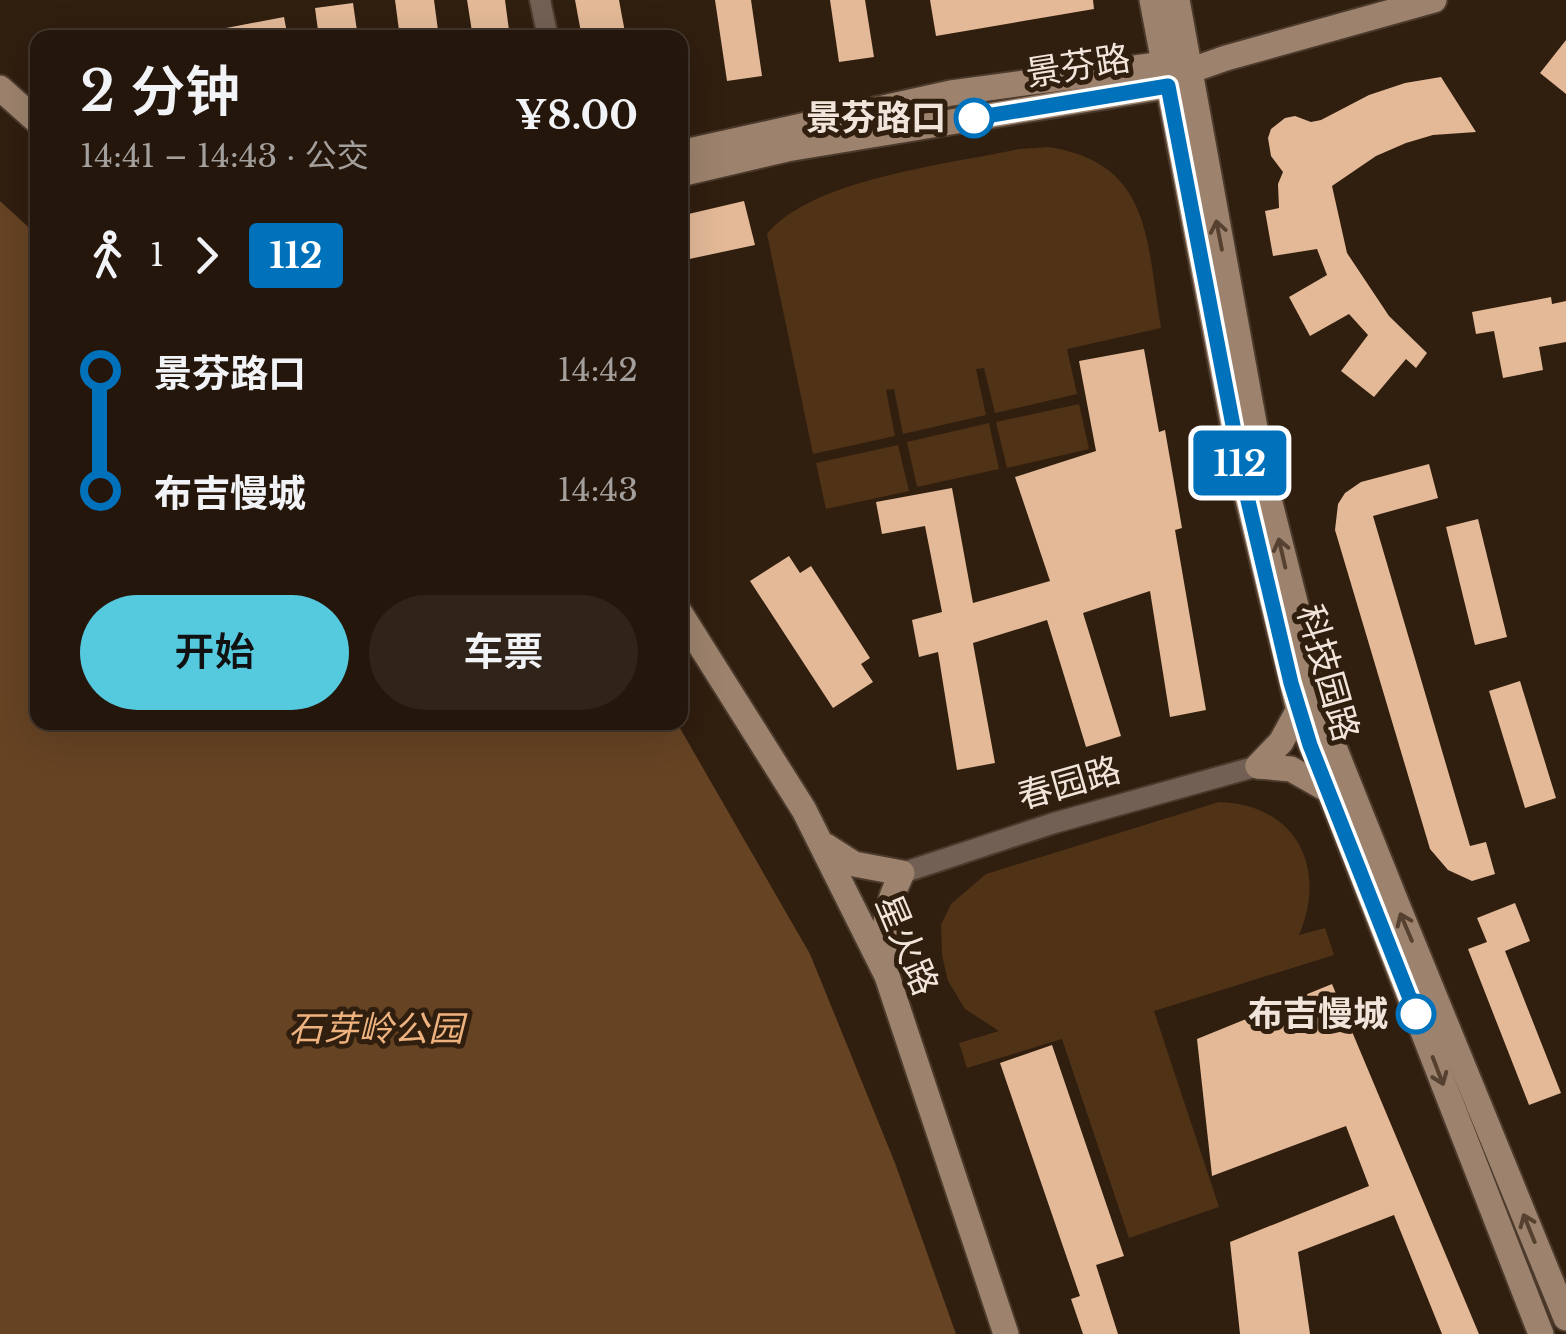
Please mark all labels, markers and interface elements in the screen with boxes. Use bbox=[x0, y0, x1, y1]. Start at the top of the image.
street label: 景芬路 bbox=[1023, 36, 1133, 95]
text: 2 分钟 bbox=[80, 58, 240, 126]
text: ¥8.00 bbox=[515, 92, 638, 139]
place label: 景芬路口 bbox=[806, 96, 946, 139]
marker: 景芬路口 bbox=[955, 99, 993, 137]
text: 14:41 – 14:43 · 公交 bbox=[80, 136, 369, 176]
one-way arrow bbox=[1208, 219, 1227, 251]
icon: walk bbox=[80, 228, 135, 283]
icon: forward bbox=[179, 228, 234, 283]
text: 112 bbox=[269, 234, 323, 277]
text: 1 bbox=[150, 235, 164, 275]
text: 景芬路口 bbox=[154, 350, 306, 397]
text: 14:42 bbox=[557, 350, 638, 390]
line badge: 112 bbox=[1182, 430, 1298, 496]
text: 112 bbox=[1213, 442, 1267, 485]
text: 布吉慢城 bbox=[154, 470, 306, 517]
text: 14:43 bbox=[557, 470, 638, 510]
one-way arrow bbox=[1272, 538, 1290, 570]
button: 开始 bbox=[80, 595, 349, 710]
button: 车票 bbox=[369, 595, 638, 710]
street label: 科技园路 bbox=[1289, 600, 1368, 746]
street label: 春园路 bbox=[1012, 747, 1125, 818]
street label: 星火路 bbox=[867, 888, 948, 1002]
one-way arrow bbox=[1396, 913, 1414, 943]
place label: 布吉慢城 bbox=[1248, 992, 1388, 1035]
marker: 布吉慢城 bbox=[1397, 995, 1435, 1033]
park label: 石芽岭公园 bbox=[288, 1007, 468, 1050]
one-way arrow bbox=[1430, 1056, 1448, 1086]
one-way arrow bbox=[1519, 1213, 1537, 1244]

